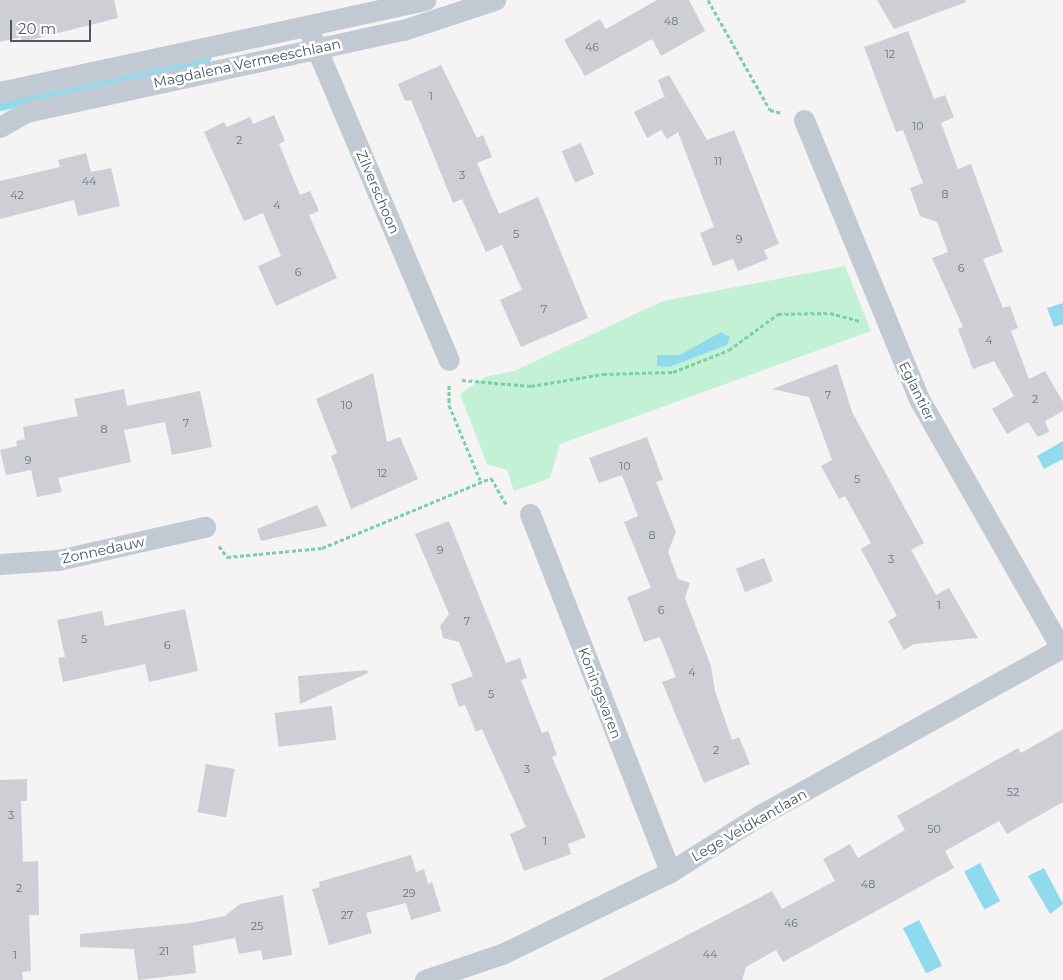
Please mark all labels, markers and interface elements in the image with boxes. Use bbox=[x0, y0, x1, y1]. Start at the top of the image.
scale bar bbox=[12, 10, 94, 42]
house number: 48 bbox=[664, 14, 678, 28]
text: 20 m bbox=[18, 19, 56, 38]
street label: Magdalena Vermeeschlaan bbox=[152, 35, 342, 91]
house number: 46 bbox=[585, 40, 599, 54]
house number: 12 bbox=[885, 47, 895, 61]
house number: 1 bbox=[429, 89, 433, 103]
house number: 10 bbox=[912, 119, 924, 133]
house number: 2 bbox=[236, 133, 242, 147]
street label: Zilverschoon bbox=[353, 148, 403, 236]
house number: 11 bbox=[714, 154, 722, 168]
house number: 3 bbox=[459, 168, 465, 182]
house number: 44 bbox=[82, 174, 96, 188]
house number: 8 bbox=[941, 187, 949, 201]
house number: 42 bbox=[10, 188, 24, 202]
house number: 4 bbox=[273, 198, 281, 212]
house number: 5 bbox=[513, 227, 519, 241]
house number: 9 bbox=[736, 232, 742, 246]
house number: 6 bbox=[958, 261, 964, 275]
house number: 6 bbox=[295, 265, 301, 279]
house number: 7 bbox=[541, 302, 547, 316]
house number: 4 bbox=[985, 333, 993, 347]
street label: Eglantier bbox=[895, 359, 939, 423]
house number: 7 bbox=[825, 388, 831, 402]
house number: 2 bbox=[1032, 392, 1038, 406]
house number: 10 bbox=[341, 398, 353, 412]
house number: 7 bbox=[183, 416, 189, 430]
house number: 8 bbox=[100, 422, 108, 436]
house number: 9 bbox=[25, 453, 31, 467]
house number: 10 bbox=[619, 459, 631, 473]
house number: 12 bbox=[377, 466, 387, 480]
house number: 5 bbox=[854, 472, 860, 486]
house number: 8 bbox=[648, 528, 656, 542]
street label: Zonnedauw bbox=[60, 533, 146, 567]
house number: 9 bbox=[437, 543, 443, 557]
house number: 3 bbox=[888, 552, 894, 566]
house number: 1 bbox=[937, 598, 941, 612]
house number: 6 bbox=[658, 603, 664, 617]
house number: 7 bbox=[464, 614, 470, 628]
house number: 5 bbox=[81, 632, 87, 646]
house number: 6 bbox=[164, 638, 170, 652]
street label: Koningsvaren bbox=[575, 645, 625, 741]
house number: 4 bbox=[688, 665, 696, 679]
house number: 5 bbox=[488, 687, 494, 701]
house number: 2 bbox=[713, 743, 719, 757]
house number: 3 bbox=[524, 762, 530, 776]
street label: Lege Veldkantlaan bbox=[688, 785, 810, 865]
house number: 52 bbox=[1007, 785, 1019, 799]
house number: 3 bbox=[8, 808, 14, 822]
house number: 50 bbox=[927, 822, 941, 836]
house number: 1 bbox=[543, 834, 547, 848]
house number: 48 bbox=[861, 877, 875, 891]
house number: 2 bbox=[16, 881, 22, 895]
house number: 29 bbox=[403, 886, 415, 900]
house number: 27 bbox=[341, 908, 353, 922]
house number: 46 bbox=[784, 916, 798, 930]
house number: 25 bbox=[251, 919, 263, 933]
house number: 21 bbox=[159, 944, 169, 958]
house number: 44 bbox=[703, 947, 717, 961]
house number: 1 bbox=[13, 948, 17, 962]

